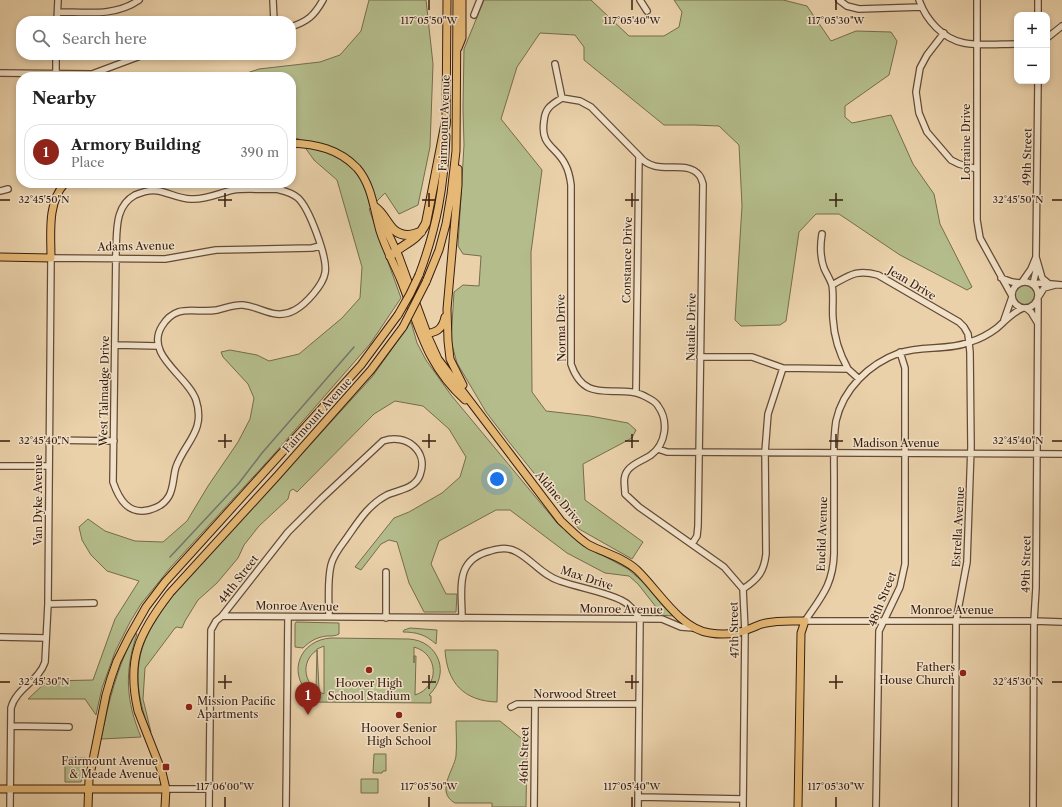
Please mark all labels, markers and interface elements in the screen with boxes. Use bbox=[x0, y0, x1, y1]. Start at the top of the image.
map controls bbox=[1014, 12, 1050, 84]
button: + bbox=[1014, 12, 1050, 48]
text: 117°05'50"W bbox=[401, 14, 459, 27]
text: 117°05'40"W bbox=[604, 14, 661, 27]
text: 117°05'30"W bbox=[807, 14, 866, 27]
search box bbox=[16, 16, 296, 60]
icon: search bbox=[30, 27, 52, 49]
text: Search here bbox=[62, 29, 147, 48]
button: − bbox=[1014, 48, 1050, 84]
street label: Fairmount Avenue bbox=[435, 74, 453, 172]
text: Nearby bbox=[32, 88, 96, 108]
street label: Lorraine Drive bbox=[959, 104, 973, 180]
street label: 49th Street bbox=[1019, 128, 1035, 186]
text: Armory Building bbox=[71, 135, 200, 154]
text: 1 bbox=[43, 144, 49, 160]
text: 390 m bbox=[240, 144, 279, 160]
text: Place bbox=[71, 154, 104, 170]
text: 32°45'50"N bbox=[19, 193, 69, 206]
text: 32°45'50"N bbox=[993, 193, 1043, 206]
street label: Constance Drive bbox=[619, 216, 635, 304]
street label: Adams Avenue bbox=[96, 238, 175, 254]
street label: Jean Drive bbox=[883, 262, 939, 303]
street label: Natalie Drive bbox=[683, 293, 699, 361]
street label: Norma Drive bbox=[553, 294, 569, 362]
street label: West Talmadge Drive bbox=[96, 335, 112, 448]
street label: Fairmount Avenue bbox=[279, 374, 355, 456]
text: 32°45'40"N bbox=[19, 434, 69, 447]
text: 32°45'40"N bbox=[993, 434, 1043, 447]
street label: Madison Avenue bbox=[853, 436, 939, 450]
street label: Van Dyke Avenue bbox=[31, 454, 45, 547]
street label: Aldine Drive bbox=[532, 467, 586, 528]
your location bbox=[487, 469, 507, 489]
street label: Estrella Avenue bbox=[949, 486, 967, 568]
street label: Euclid Avenue bbox=[814, 496, 830, 572]
street label: 49th Street bbox=[1018, 535, 1034, 593]
street label: 44th Street bbox=[215, 552, 261, 606]
street label: Max Drive bbox=[559, 563, 615, 593]
street label: 48th Street bbox=[865, 570, 899, 628]
street label: Monroe Avenue bbox=[255, 598, 339, 614]
street label: Monroe Avenue bbox=[579, 601, 663, 617]
street label: 47th Street bbox=[727, 601, 741, 658]
street label: Monroe Avenue bbox=[910, 603, 994, 617]
place label: Fathers House Church bbox=[879, 660, 955, 687]
marker: Hoover High School Stadium bbox=[364, 665, 374, 675]
marker: Fathers House Church bbox=[958, 668, 968, 678]
text: 32°45'30"N bbox=[18, 675, 70, 688]
text: 32°45'30"N bbox=[992, 675, 1044, 688]
place label: Hoover High School Stadium bbox=[328, 676, 411, 703]
pin: 1 bbox=[295, 682, 321, 715]
street label: Norwood Street bbox=[533, 687, 617, 701]
place label: Mission Pacific Apartments bbox=[196, 694, 276, 721]
marker: Mission Pacific Apartments bbox=[184, 702, 194, 712]
marker: Hoover Senior High School bbox=[394, 710, 404, 720]
place label: Hoover Senior High School bbox=[361, 721, 437, 748]
street label: 46th Street bbox=[516, 726, 532, 784]
place label: Fairmount Avenue & Meade Avenue bbox=[61, 754, 158, 781]
marker: Fairmount Avenue & Meade Avenue bbox=[161, 762, 171, 772]
text: 117°06'00"W bbox=[196, 780, 255, 793]
text: 117°05'50"W bbox=[401, 780, 459, 793]
text: 117°05'40"W bbox=[604, 780, 661, 793]
text: 117°05'30"W bbox=[807, 780, 866, 793]

